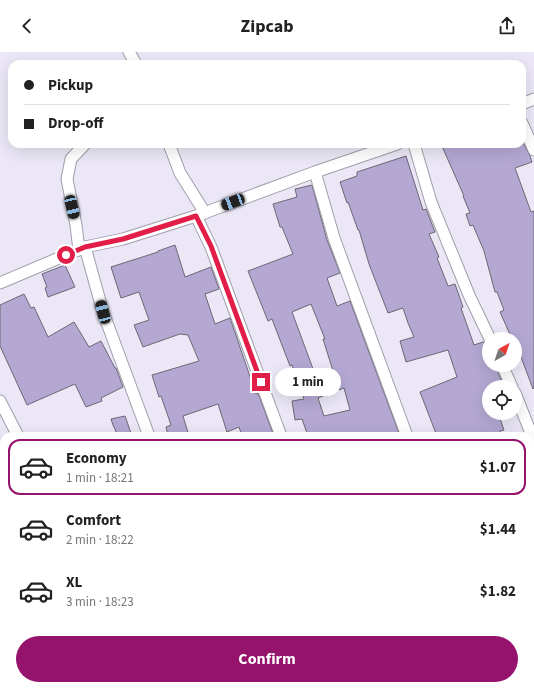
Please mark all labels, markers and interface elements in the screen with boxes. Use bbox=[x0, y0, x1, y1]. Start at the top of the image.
text: Zipcab bbox=[240, 14, 294, 39]
icon: back bbox=[16, 15, 38, 37]
icon: share bbox=[496, 15, 518, 37]
text: Pickup bbox=[48, 75, 93, 96]
text: Drop-off bbox=[48, 113, 103, 134]
car bbox=[220, 192, 246, 212]
car bbox=[63, 194, 81, 220]
route start bbox=[57, 246, 75, 264]
car bbox=[94, 299, 112, 325]
north arrow bbox=[482, 332, 522, 372]
map controls bbox=[482, 332, 522, 420]
callout: 1 min bbox=[275, 368, 341, 396]
route end bbox=[252, 373, 270, 391]
text: 1 min bbox=[292, 373, 324, 391]
button: locate bbox=[482, 380, 522, 420]
text: Economy bbox=[66, 448, 127, 469]
icon: car bbox=[18, 449, 54, 485]
text: $1.07 bbox=[480, 457, 516, 478]
text: 1 min · 18:21 bbox=[66, 469, 134, 487]
text: Comfort bbox=[66, 510, 121, 531]
icon: car bbox=[18, 511, 54, 547]
text: $1.44 bbox=[480, 519, 516, 540]
text: 2 min · 18:22 bbox=[66, 531, 134, 549]
text: XL bbox=[66, 572, 82, 593]
icon: car bbox=[18, 573, 54, 609]
text: $1.82 bbox=[480, 581, 516, 602]
text: 3 min · 18:23 bbox=[66, 593, 134, 611]
button: Confirm bbox=[16, 636, 518, 682]

